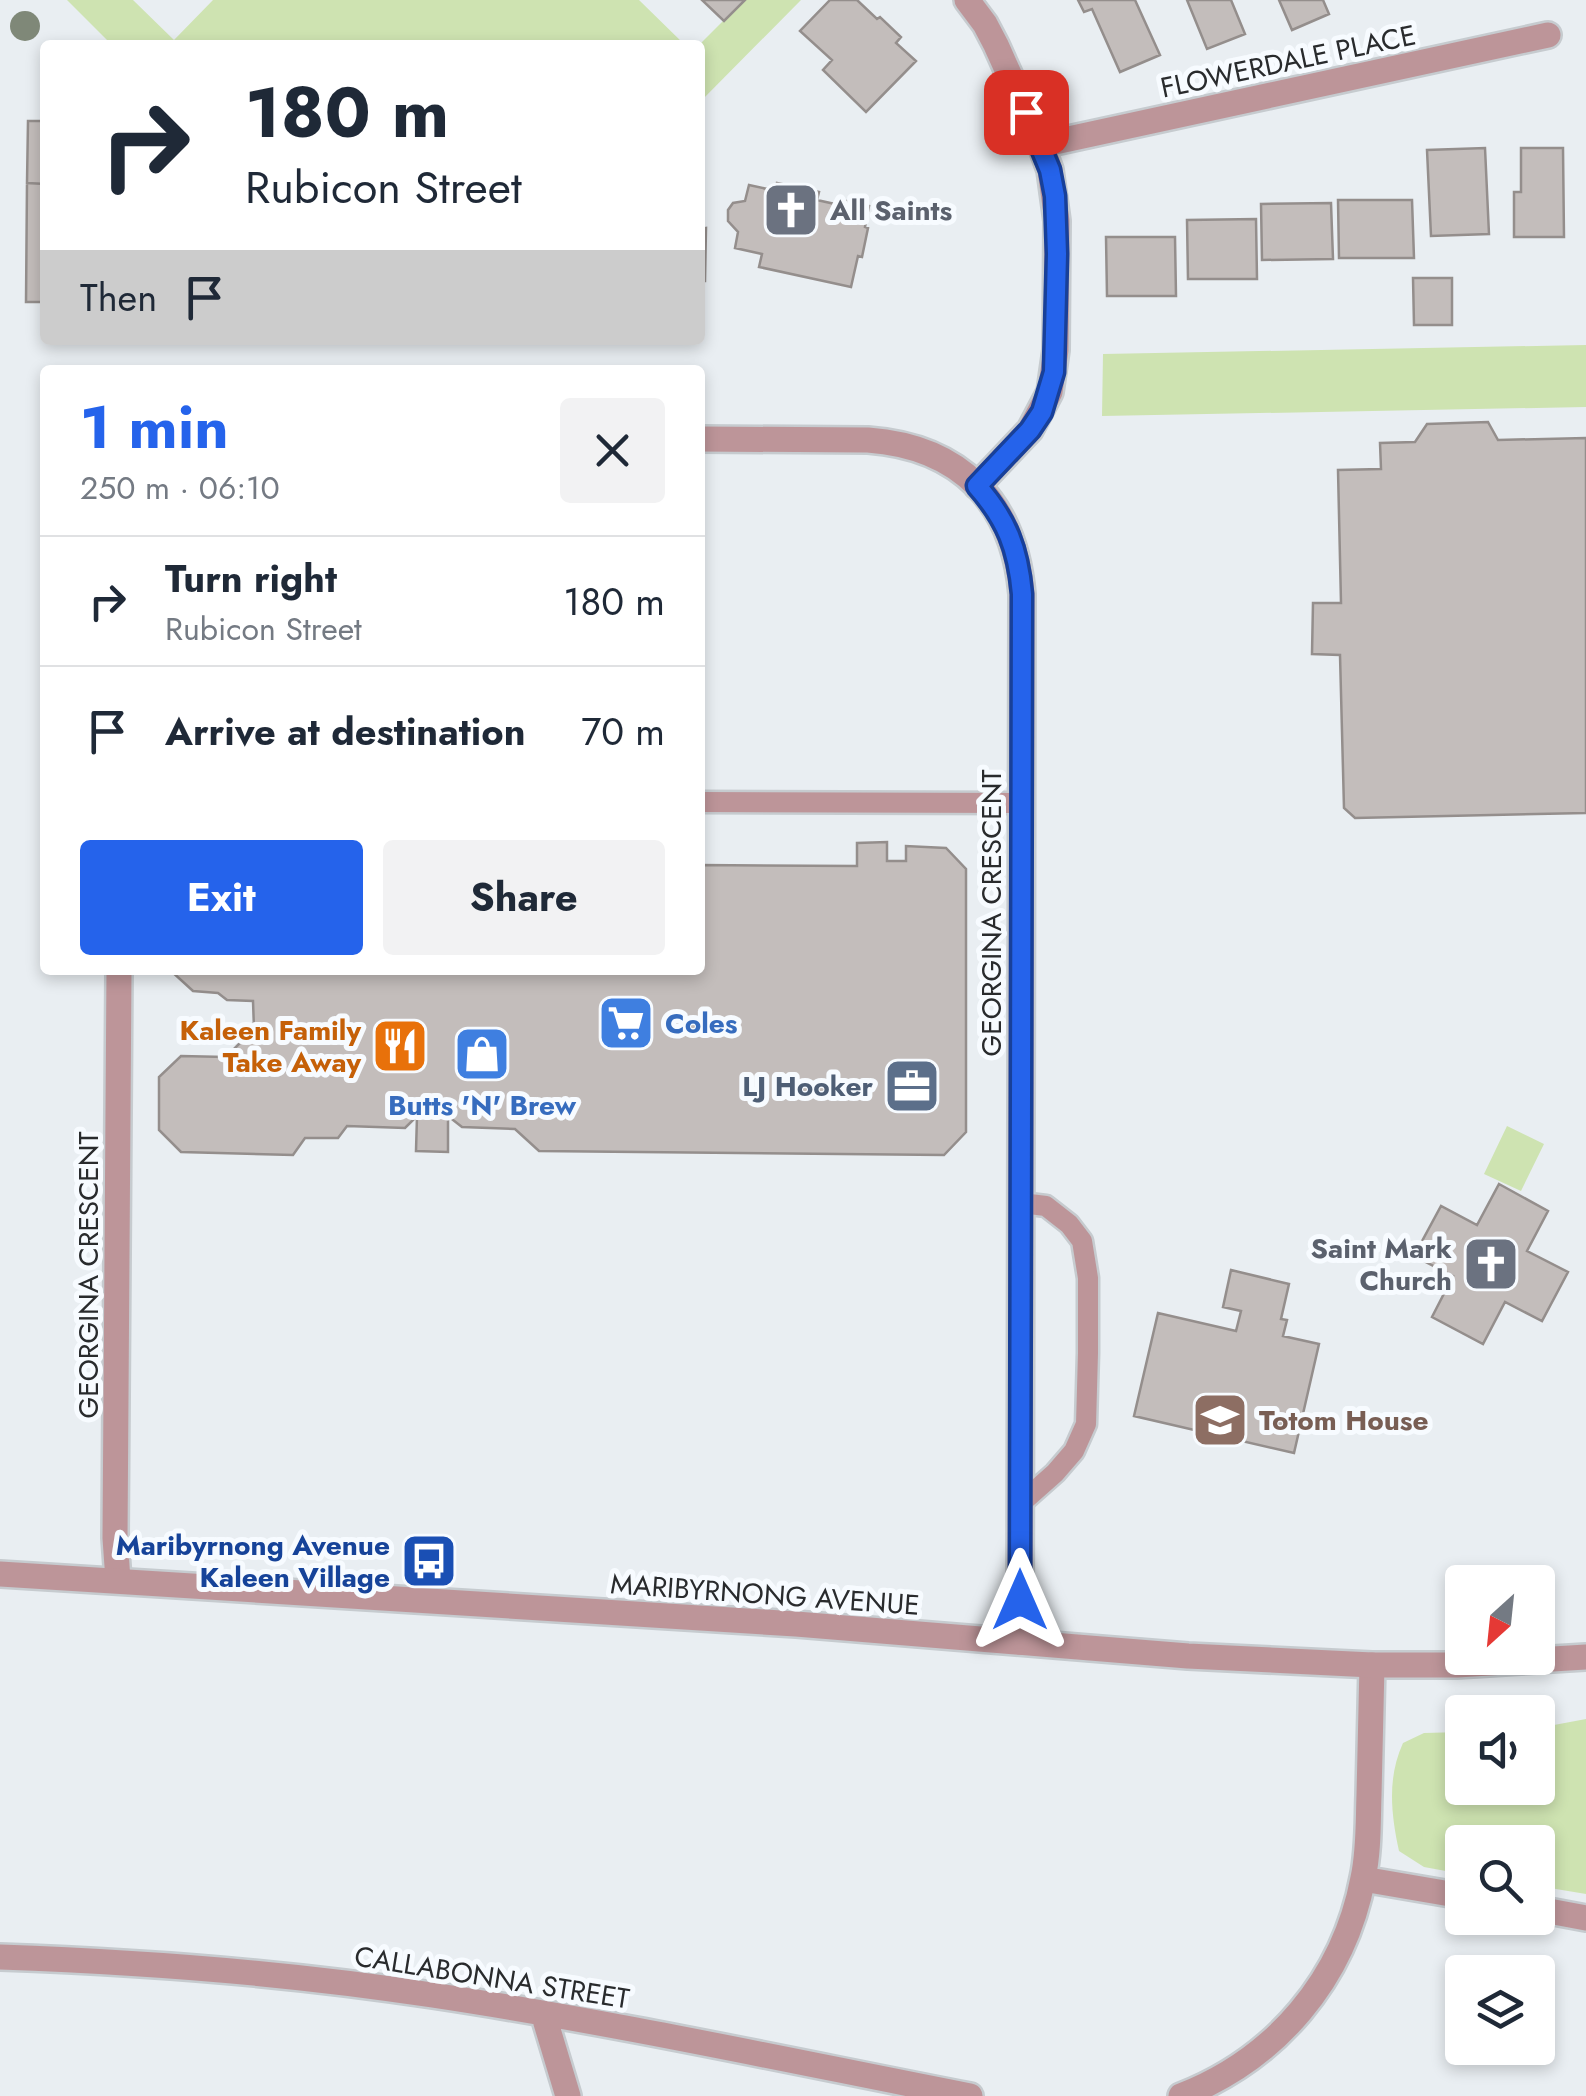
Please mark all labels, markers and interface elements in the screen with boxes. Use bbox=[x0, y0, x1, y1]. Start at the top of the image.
street label: FLOWERDALE PLACE bbox=[1157, 14, 1419, 109]
text: 180 m bbox=[245, 62, 449, 163]
pin bbox=[984, 70, 1069, 155]
icon: right bbox=[80, 80, 210, 210]
icon: arrive bbox=[999, 85, 1054, 140]
text: Rubicon Street bbox=[245, 155, 522, 220]
church icon: All Saints bbox=[761, 180, 821, 240]
place label: All Saints bbox=[829, 190, 952, 231]
text: Then bbox=[80, 270, 157, 325]
icon: arrive bbox=[177, 270, 232, 325]
text: 1 min bbox=[80, 384, 229, 471]
button: close bbox=[560, 398, 665, 503]
text: 250 m · 06:10 bbox=[80, 465, 280, 511]
text: Turn right bbox=[165, 551, 337, 606]
icon: right bbox=[80, 574, 135, 629]
text: 180 m bbox=[563, 574, 665, 629]
text: Rubicon Street bbox=[165, 606, 362, 652]
icon: arrive bbox=[80, 704, 135, 759]
text: Arrive at destination bbox=[165, 704, 526, 759]
text: 70 m bbox=[581, 704, 665, 759]
street label: GEORGINA CRESCENT bbox=[971, 770, 1012, 1056]
button: Exit bbox=[80, 840, 363, 955]
button: Share bbox=[383, 840, 665, 955]
supermarket icon: Coles bbox=[596, 993, 656, 1053]
place label: Coles bbox=[665, 1003, 738, 1044]
place label: Kaleen Family Take Away bbox=[180, 1010, 361, 1083]
restaurant icon: Kaleen Family Take Away bbox=[370, 1016, 430, 1076]
shop icon: Butts 'N' Brew bbox=[452, 1024, 512, 1084]
office icon: LJ Hooker bbox=[882, 1056, 942, 1116]
place label: LJ Hooker bbox=[742, 1066, 873, 1107]
place label: Butts 'N' Brew bbox=[388, 1085, 577, 1126]
street label: GEORGINA CRESCENT bbox=[68, 1132, 109, 1418]
place label: Saint Mark Church bbox=[1311, 1228, 1452, 1301]
church icon: Saint Mark Church bbox=[1461, 1234, 1521, 1294]
school or university icon: Totom House bbox=[1190, 1390, 1250, 1450]
place label: Totom House bbox=[1259, 1400, 1429, 1441]
place label: Maribyrnong Avenue Kaleen Village bbox=[116, 1525, 390, 1598]
bus stop icon: Maribyrnong Avenue Kaleen Village bbox=[399, 1531, 459, 1591]
position arrow bbox=[968, 1548, 1072, 1652]
street label: MARIBYRNONG AVENUE bbox=[609, 1563, 921, 1626]
north arrow bbox=[1445, 1565, 1555, 1675]
map controls bbox=[1445, 1565, 1555, 2065]
button: sound bbox=[1445, 1695, 1555, 1805]
button: search bbox=[1445, 1825, 1555, 1935]
street label: CALLABONNA STREET bbox=[352, 1936, 632, 2019]
button: layers bbox=[1445, 1955, 1555, 2065]

